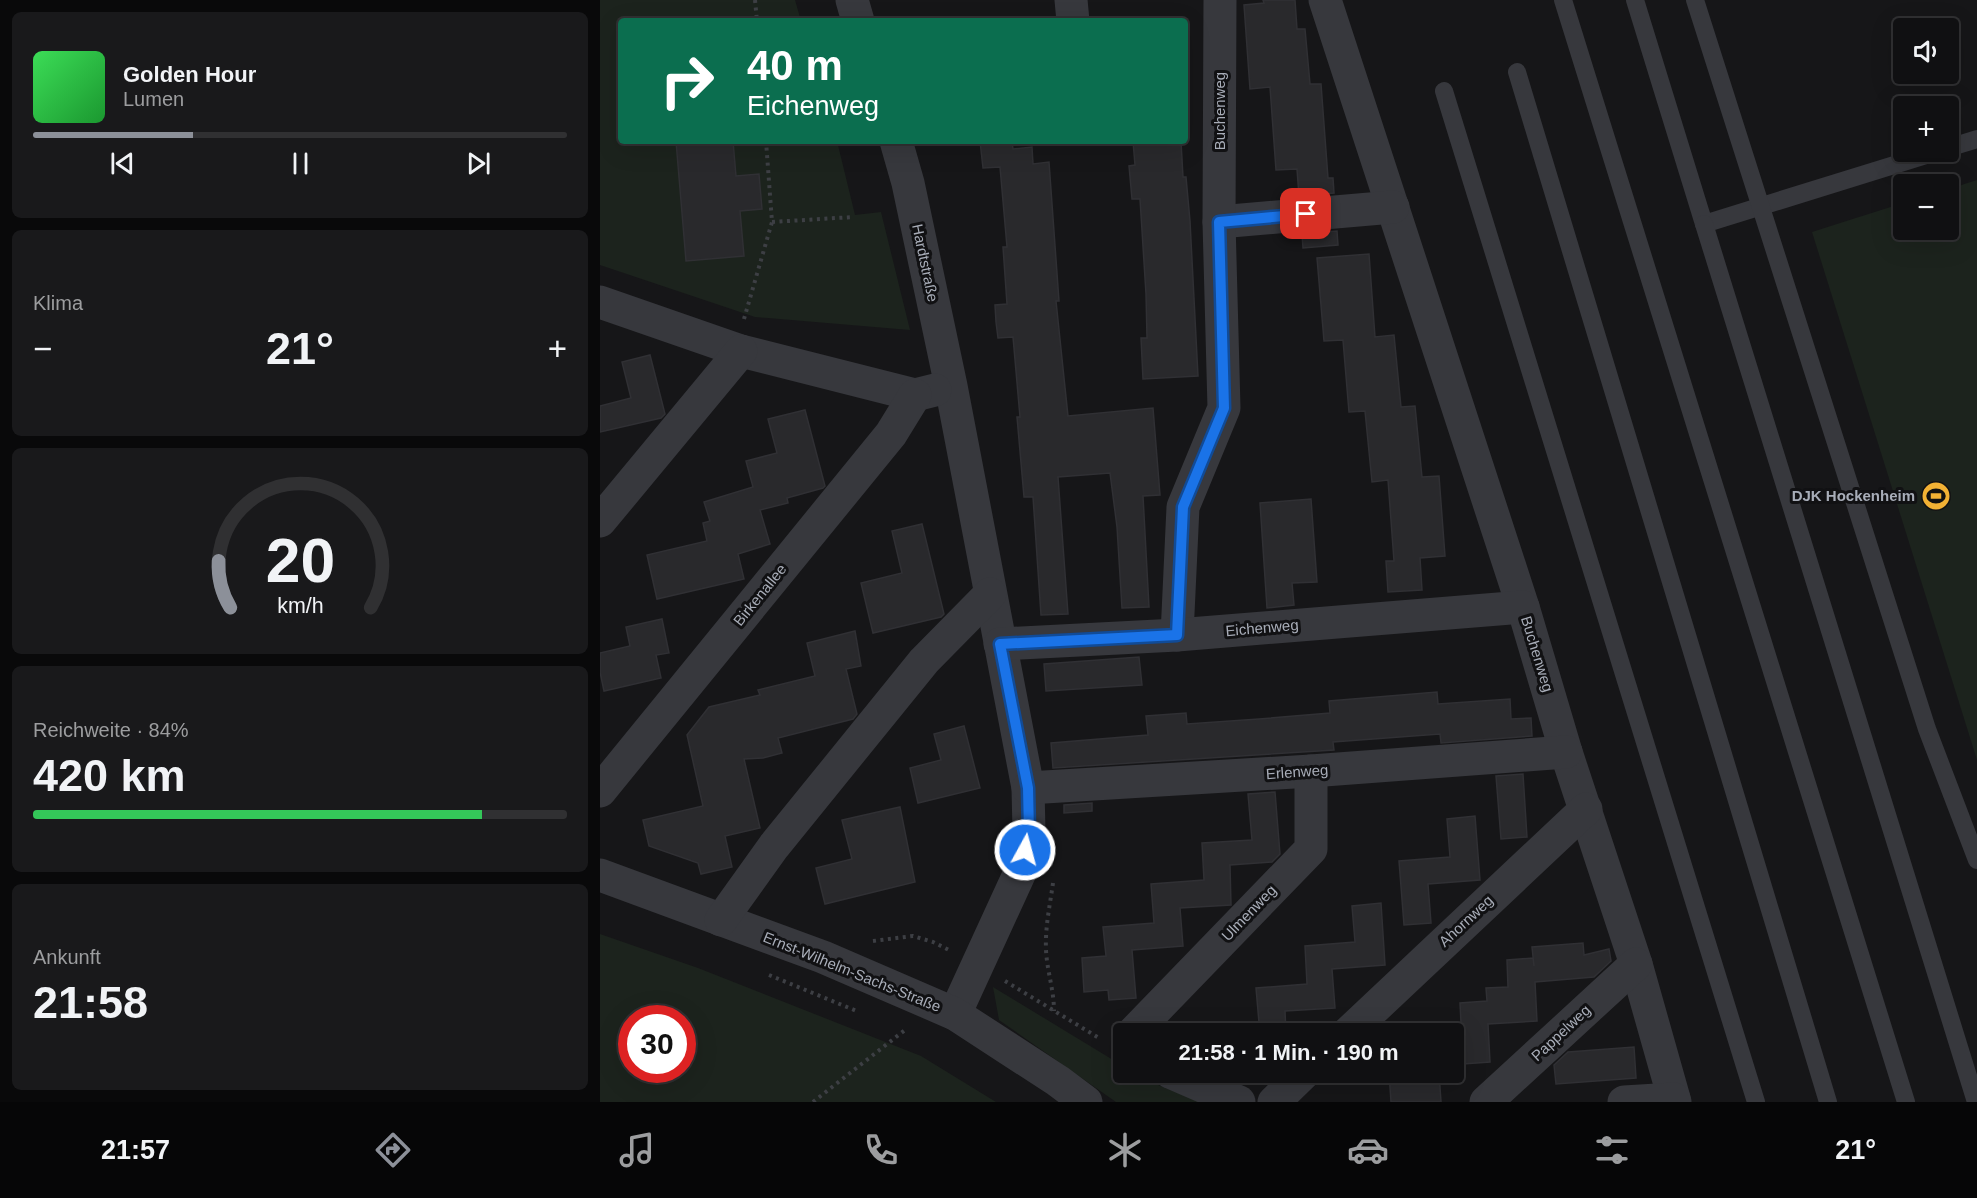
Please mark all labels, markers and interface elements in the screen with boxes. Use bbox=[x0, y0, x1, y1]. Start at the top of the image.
map controls bbox=[1893, 18, 1959, 240]
button: sound bbox=[1893, 18, 1959, 84]
icon: right bbox=[648, 42, 726, 120]
text: 40 m bbox=[747, 42, 843, 89]
text: Golden Hour bbox=[123, 62, 256, 87]
street label: Buchenweg bbox=[1211, 72, 1228, 150]
text: Lumen bbox=[123, 88, 184, 110]
text: Eichenweg bbox=[747, 91, 879, 121]
button: + bbox=[1893, 96, 1959, 162]
icon: previous bbox=[106, 147, 139, 180]
icon: pause bbox=[284, 147, 317, 180]
icon: next bbox=[462, 147, 495, 180]
button: − bbox=[1893, 174, 1959, 240]
pin bbox=[1280, 188, 1331, 239]
icon: arrive bbox=[1289, 197, 1322, 230]
street label: Hardtstraße bbox=[909, 222, 942, 303]
text: Klima bbox=[33, 292, 83, 314]
text: 21° bbox=[266, 323, 334, 374]
text: − bbox=[33, 330, 52, 367]
text: + bbox=[548, 330, 567, 367]
sports icon: DJK Hockenheim bbox=[1920, 480, 1952, 512]
place label: DJK Hockenheim bbox=[1792, 487, 1915, 504]
text: 20 bbox=[265, 526, 335, 595]
street label: Birkenallee bbox=[730, 560, 790, 629]
text: km/h bbox=[277, 594, 323, 618]
street label: Buchenweg bbox=[1518, 614, 1557, 694]
street label: Eichenweg bbox=[1225, 616, 1299, 639]
text: Reichweite · 84% bbox=[33, 719, 189, 741]
text: 420 km bbox=[33, 750, 186, 801]
street label: Erlenweg bbox=[1265, 761, 1329, 782]
position arrow bbox=[993, 818, 1057, 882]
street label: Ulmenweg bbox=[1218, 881, 1279, 944]
street label: Ahornweg bbox=[1435, 891, 1496, 950]
street label: Ernst-Wilhelm-Sachs-Straße bbox=[761, 928, 943, 1015]
text: Ankunft bbox=[33, 946, 101, 968]
text: 21:58 bbox=[33, 977, 148, 1028]
street label: Pappelweg bbox=[1528, 1001, 1594, 1064]
speed limit sign: 30 bbox=[618, 1005, 696, 1083]
text: 21:58 · 1 Min. · 190 m bbox=[1178, 1040, 1399, 1065]
icon: directions bbox=[372, 1129, 414, 1171]
icon: music bbox=[616, 1129, 658, 1171]
icon: phone bbox=[860, 1129, 902, 1171]
icon: climate bbox=[1104, 1129, 1146, 1171]
icon: car bbox=[1347, 1129, 1389, 1171]
icon: filters bbox=[1591, 1129, 1633, 1171]
text: 21:57 bbox=[101, 1135, 170, 1165]
text: 21° bbox=[1835, 1135, 1876, 1165]

